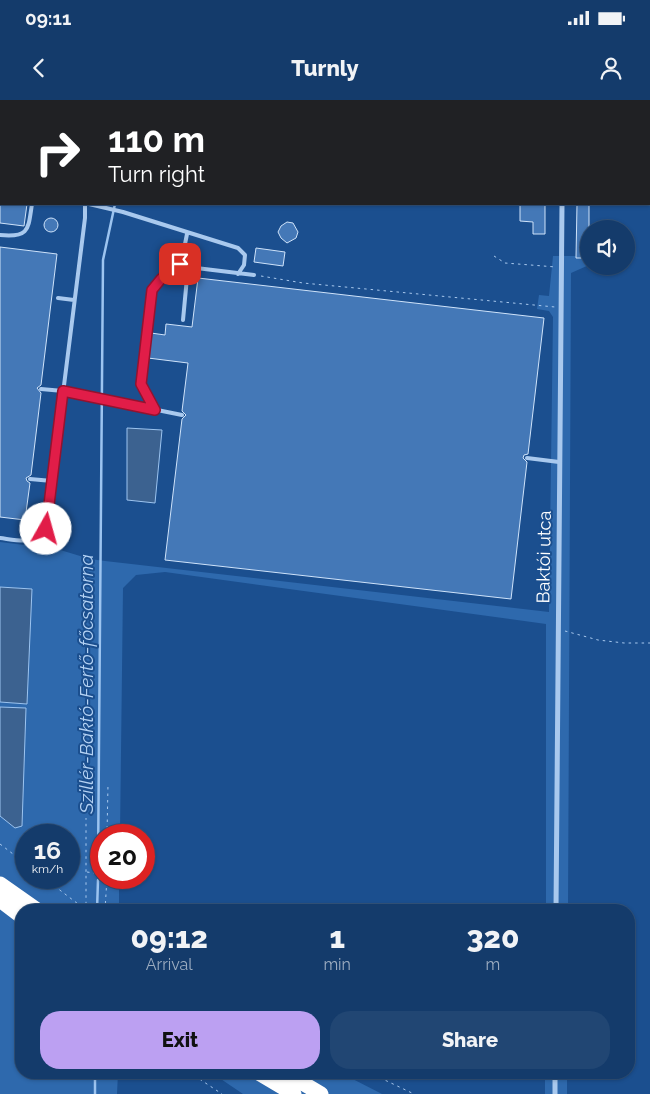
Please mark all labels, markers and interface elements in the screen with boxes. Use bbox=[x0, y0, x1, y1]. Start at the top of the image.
text: 09:11 bbox=[25, 7, 71, 29]
icon: back bbox=[25, 54, 53, 82]
icon: person bbox=[597, 54, 625, 82]
text: Turnly bbox=[291, 55, 359, 81]
text: 110 m bbox=[108, 119, 205, 160]
icon: right bbox=[25, 120, 90, 185]
text: Turn right bbox=[108, 161, 205, 187]
map controls bbox=[580, 220, 635, 275]
button: sound bbox=[580, 220, 635, 275]
pin bbox=[159, 243, 201, 285]
icon: arrive bbox=[166, 250, 194, 278]
position arrow bbox=[19, 502, 71, 554]
street label: Baktói utca bbox=[532, 510, 555, 604]
water label: Szillér-Baktó-Fertő-főcsatorna bbox=[75, 554, 97, 815]
speed limit sign: 20 bbox=[90, 824, 155, 889]
text: 16 bbox=[34, 835, 61, 865]
text: km/h bbox=[32, 862, 63, 876]
text: 09:12 bbox=[131, 920, 208, 955]
text: 1 bbox=[329, 920, 345, 955]
text: 320 bbox=[467, 920, 519, 955]
text: Arrival bbox=[146, 955, 193, 974]
text: min bbox=[323, 955, 351, 974]
text: m bbox=[486, 955, 500, 974]
button: Exit bbox=[40, 1011, 320, 1069]
button: Share bbox=[330, 1011, 610, 1069]

